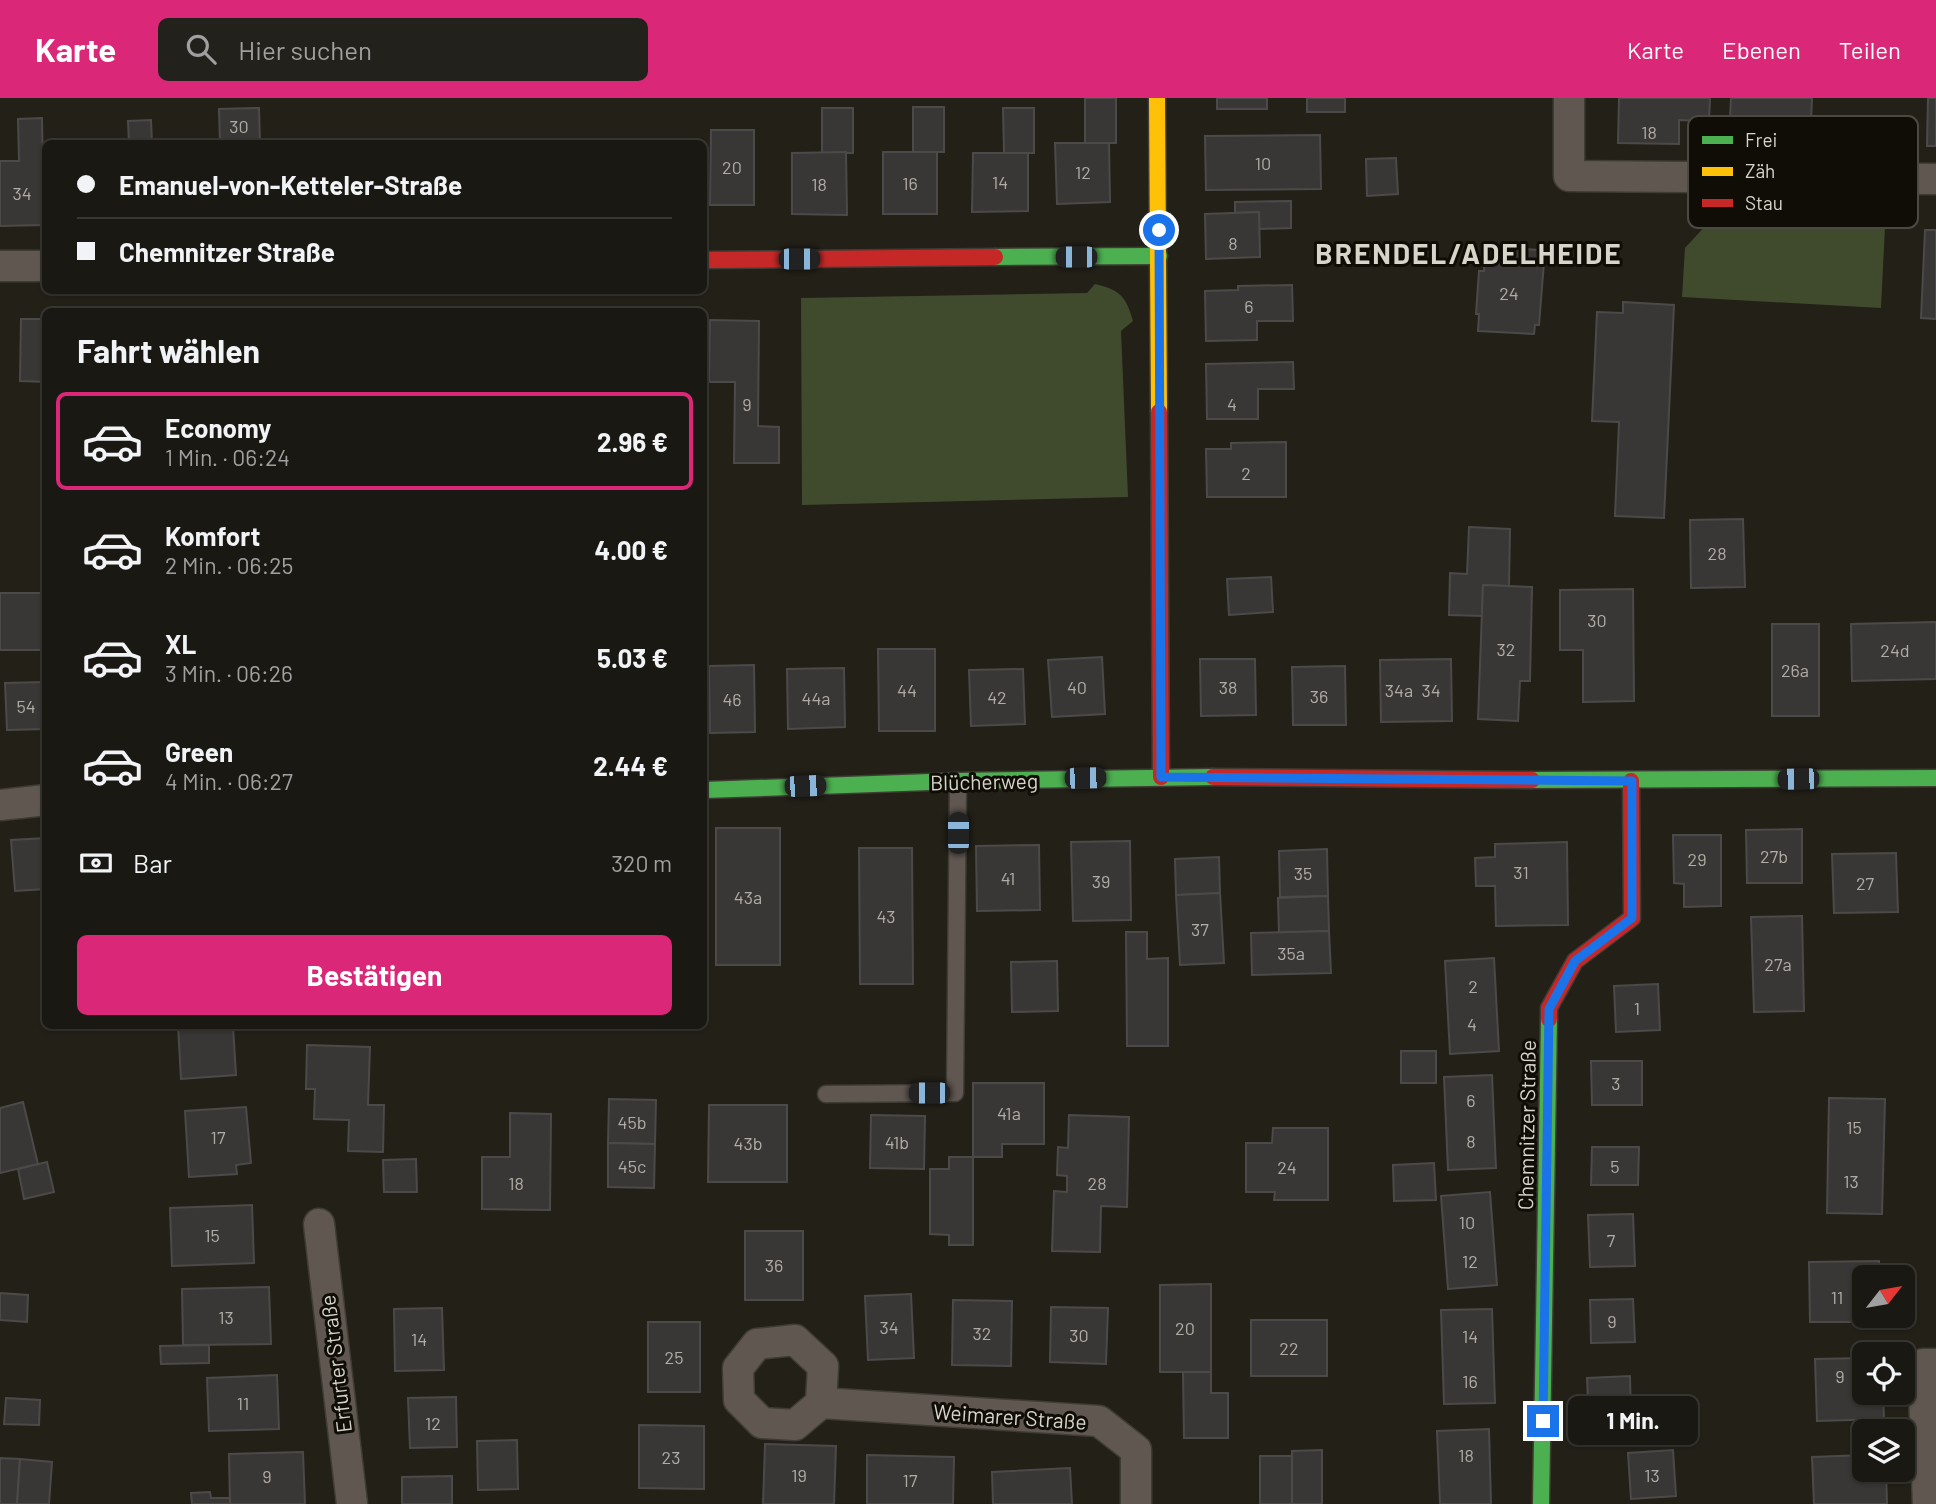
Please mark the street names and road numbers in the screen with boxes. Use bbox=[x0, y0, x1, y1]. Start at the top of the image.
street label: Blücherweg bbox=[930, 768, 1038, 794]
street label: Chemnitzer Straße bbox=[1512, 1040, 1540, 1210]
street label: Erfurter Straße bbox=[314, 1294, 356, 1434]
street label: Weimarer Straße bbox=[932, 1398, 1088, 1434]

